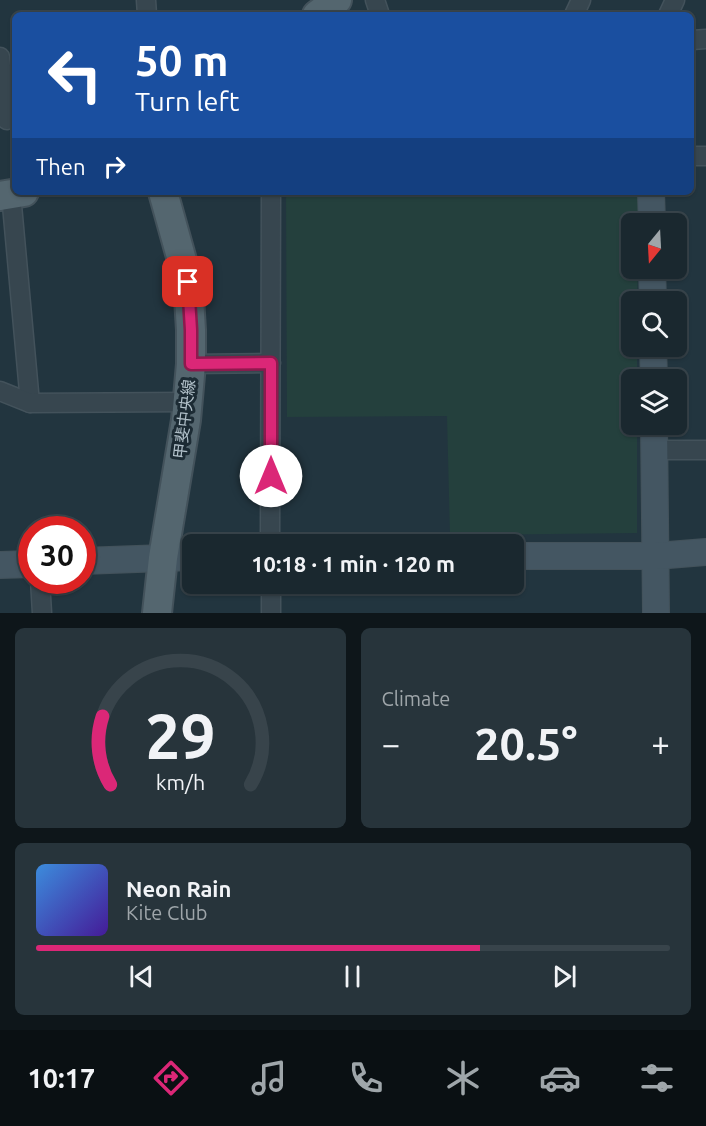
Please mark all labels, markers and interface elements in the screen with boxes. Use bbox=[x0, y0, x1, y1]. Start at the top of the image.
icon: left bbox=[36, 36, 114, 114]
text: 50 m bbox=[135, 37, 229, 84]
text: Turn left bbox=[135, 86, 239, 116]
icon: right bbox=[98, 150, 131, 183]
text: Then bbox=[36, 154, 86, 179]
north arrow bbox=[621, 213, 687, 279]
map controls bbox=[621, 213, 687, 435]
pin bbox=[162, 256, 213, 307]
icon: arrive bbox=[171, 265, 204, 298]
button: search bbox=[621, 291, 687, 357]
button: layers bbox=[621, 369, 687, 435]
street label: 甲斐中央線 bbox=[170, 378, 198, 460]
position arrow bbox=[239, 444, 303, 508]
speed limit sign: 30 bbox=[18, 516, 96, 594]
text: 10:18 · 1 min · 120 m bbox=[251, 551, 455, 576]
text: Climate bbox=[382, 687, 450, 710]
text: 29 bbox=[145, 701, 215, 771]
text: 20.5° bbox=[474, 718, 577, 769]
text: − bbox=[382, 725, 400, 762]
text: + bbox=[651, 725, 670, 762]
text: km/h bbox=[155, 770, 205, 794]
text: Neon Rain bbox=[126, 876, 231, 901]
text: Kite Club bbox=[126, 901, 208, 924]
icon: previous bbox=[125, 960, 158, 993]
icon: pause bbox=[336, 960, 369, 993]
icon: next bbox=[548, 960, 581, 993]
icon: directions bbox=[150, 1057, 192, 1099]
icon: music bbox=[248, 1057, 290, 1099]
icon: phone bbox=[345, 1057, 387, 1099]
icon: climate bbox=[442, 1057, 484, 1099]
icon: car bbox=[539, 1057, 581, 1099]
icon: filters bbox=[636, 1057, 678, 1099]
text: 10:17 bbox=[28, 1063, 95, 1093]

